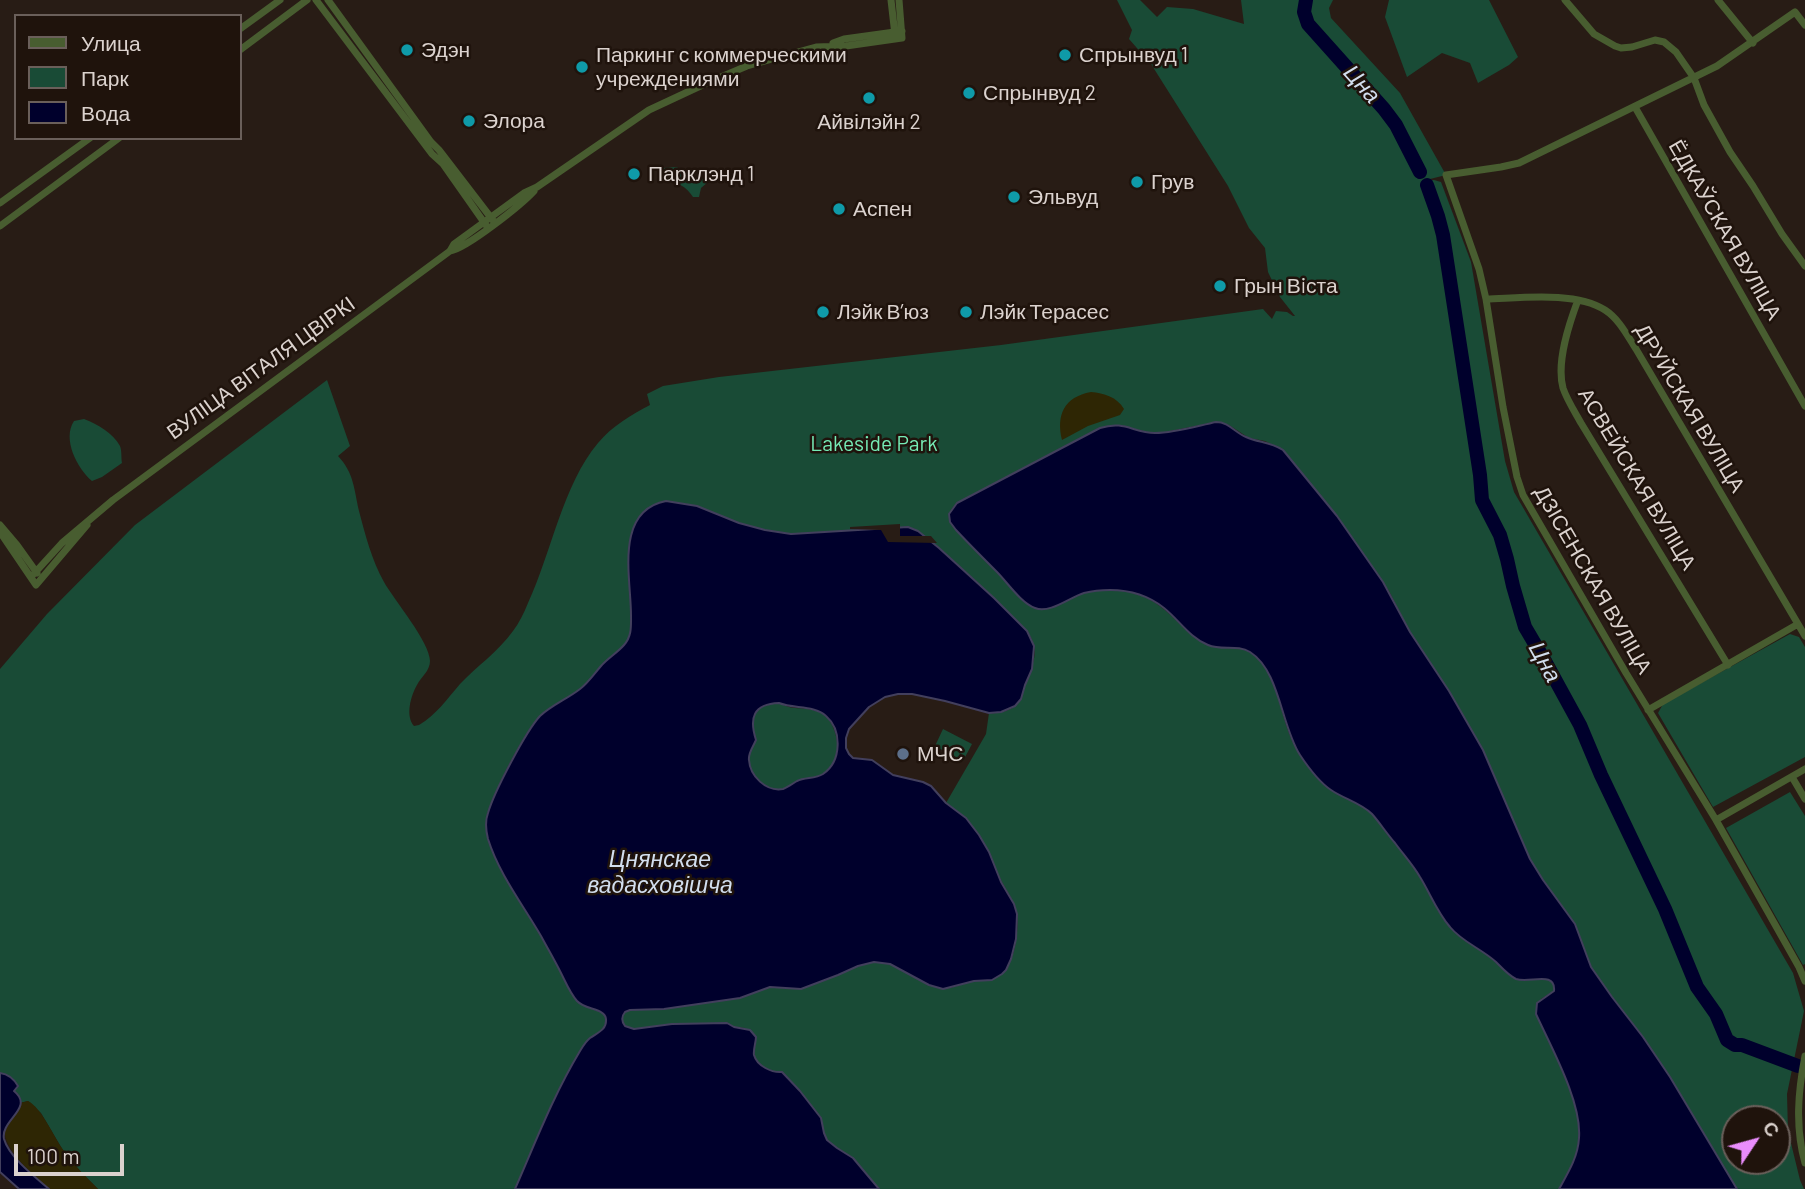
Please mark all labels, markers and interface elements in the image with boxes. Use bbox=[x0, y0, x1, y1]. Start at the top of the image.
legend bbox=[14, 14, 242, 140]
text: Улица bbox=[81, 30, 141, 55]
place label: Эдэн bbox=[421, 37, 470, 63]
marker: Эдэн bbox=[399, 42, 415, 58]
place label: Паркинг с коммерческими учреждениями bbox=[596, 42, 847, 92]
place label: Спрынвуд 1 bbox=[1079, 42, 1188, 68]
marker: Спрынвуд 1 bbox=[1057, 47, 1073, 63]
marker: Паркинг с коммерческими учреждениями bbox=[574, 59, 590, 75]
water label: Цна bbox=[1338, 59, 1386, 109]
text: Парк bbox=[81, 65, 129, 90]
place label: Спрынвуд 2 bbox=[983, 80, 1096, 106]
marker: Спрынвуд 2 bbox=[961, 85, 977, 101]
marker: Айвілэйн 2 bbox=[861, 90, 877, 106]
text: Вода bbox=[81, 100, 130, 125]
place label: Элора bbox=[483, 108, 545, 134]
place label: Айвілэйн 2 bbox=[817, 109, 921, 135]
marker: Элора bbox=[461, 113, 477, 129]
street label: ЁДКАЎСКАЯ ВУЛІЦА bbox=[1663, 135, 1787, 325]
place label: Парклэнд 1 bbox=[648, 161, 754, 187]
marker: Парклэнд 1 bbox=[626, 166, 642, 182]
place label: Грув bbox=[1151, 169, 1194, 195]
marker: Грув bbox=[1129, 174, 1145, 190]
place label: Эльвуд bbox=[1028, 184, 1098, 210]
marker: Эльвуд bbox=[1006, 189, 1022, 205]
place label: Аспен bbox=[853, 196, 912, 222]
marker: Аспен bbox=[831, 201, 847, 217]
place label: Грын Вiста bbox=[1234, 273, 1338, 299]
marker: Грын Вiста bbox=[1212, 278, 1228, 294]
street label: ВУЛІЦА ВІТАЛЯ ЦВІРКІ bbox=[162, 291, 360, 445]
place label: Лэйк В’юз bbox=[837, 299, 929, 325]
place label: Лэйк Терасес bbox=[980, 299, 1109, 325]
marker: Лэйк В’юз bbox=[815, 304, 831, 320]
marker: Лэйк Терасес bbox=[958, 304, 974, 320]
street label: ДРУЙСКАЯ ВУЛІЦА bbox=[1630, 319, 1750, 497]
street label: АСВЕЙСКАЯ ВУЛІЦА bbox=[1573, 383, 1701, 575]
park label: Lakeside Park bbox=[810, 431, 938, 457]
street label: ДЗІСЕНСКАЯ ВУЛІЦА bbox=[1529, 481, 1657, 679]
water label: Цна bbox=[1523, 637, 1567, 687]
place label: МЧС bbox=[917, 741, 963, 767]
marker: МЧС bbox=[895, 746, 911, 762]
water label: Цнянскае вадасховішча bbox=[587, 845, 733, 899]
north arrow bbox=[1721, 1105, 1791, 1175]
text: С bbox=[1758, 1116, 1785, 1141]
scale bar bbox=[18, 1130, 128, 1174]
text: 100 m bbox=[27, 1143, 80, 1168]

